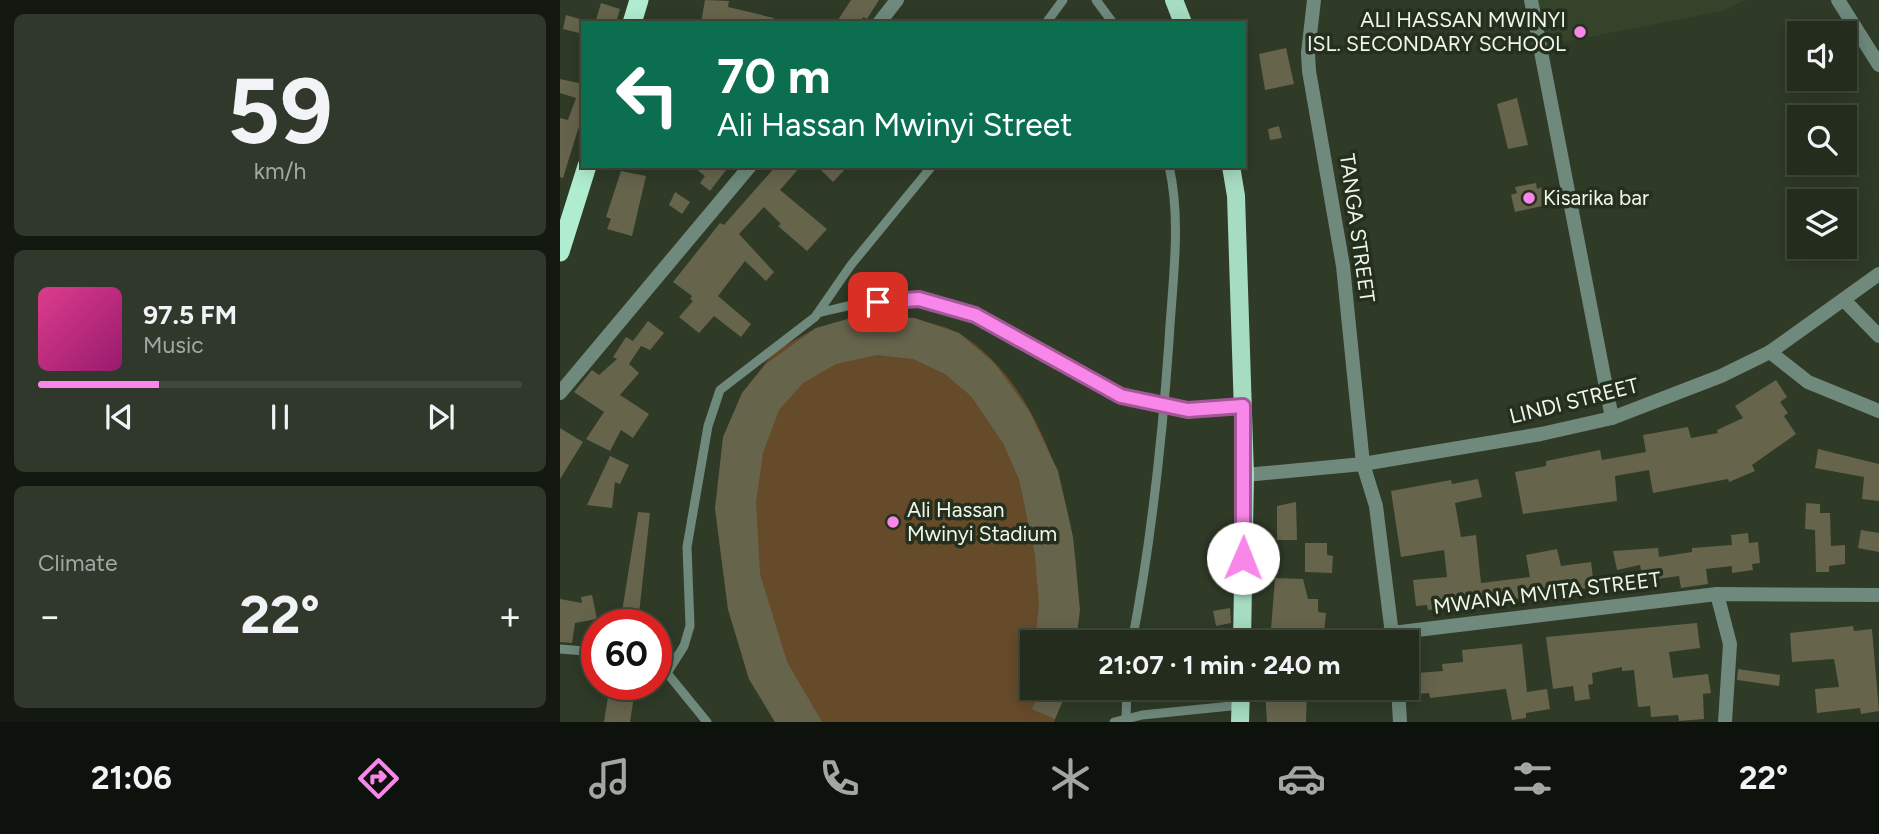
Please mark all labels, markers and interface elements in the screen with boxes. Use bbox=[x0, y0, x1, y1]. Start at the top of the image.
place label: ALI HASSAN MWINYI ISL. SECONDARY SCHOOL bbox=[1307, 7, 1566, 56]
map controls bbox=[1787, 21, 1857, 259]
button: sound bbox=[1787, 21, 1857, 91]
marker: ALI HASSAN MWINYI ISL. SECONDARY SCHOOL bbox=[1572, 24, 1588, 40]
text: 70 m bbox=[717, 46, 830, 105]
icon: left bbox=[602, 49, 693, 140]
text: 59 bbox=[227, 57, 333, 166]
button: search bbox=[1787, 105, 1857, 175]
text: Ali Hassan Mwinyi Street bbox=[717, 106, 1072, 144]
street label: TANGA STREET bbox=[1335, 152, 1380, 304]
text: km/h bbox=[254, 157, 306, 185]
place label: Kisarika bar bbox=[1543, 185, 1649, 210]
button: layers bbox=[1787, 189, 1857, 259]
marker: Kisarika bar bbox=[1521, 190, 1537, 206]
pin bbox=[848, 272, 908, 332]
icon: arrive bbox=[859, 283, 897, 321]
text: 97.5 FM bbox=[143, 299, 237, 331]
text: Music bbox=[143, 331, 204, 359]
street label: LINDI STREET bbox=[1507, 372, 1641, 429]
icon: previous bbox=[100, 398, 138, 436]
icon: pause bbox=[261, 398, 299, 436]
icon: next bbox=[422, 398, 460, 436]
place label: Ali Hassan Mwinyi Stadium bbox=[907, 497, 1057, 546]
marker: Ali Hassan Mwinyi Stadium bbox=[885, 514, 901, 530]
position arrow bbox=[1206, 521, 1280, 595]
text: Climate bbox=[38, 549, 117, 577]
street label: MWANA MVITA STREET bbox=[1432, 566, 1662, 619]
text: 22° bbox=[240, 584, 320, 646]
text: − bbox=[38, 593, 62, 639]
text: + bbox=[498, 593, 522, 639]
speed limit sign: 60 bbox=[581, 609, 672, 700]
text: 21:07 · 1 min · 240 m bbox=[1098, 649, 1341, 681]
icon: directions bbox=[354, 754, 403, 803]
icon: music bbox=[585, 754, 634, 803]
icon: phone bbox=[815, 754, 864, 803]
icon: climate bbox=[1046, 754, 1095, 803]
icon: car bbox=[1277, 754, 1326, 803]
icon: filters bbox=[1508, 754, 1557, 803]
text: 21:06 bbox=[91, 759, 172, 797]
text: 22° bbox=[1739, 759, 1788, 797]

